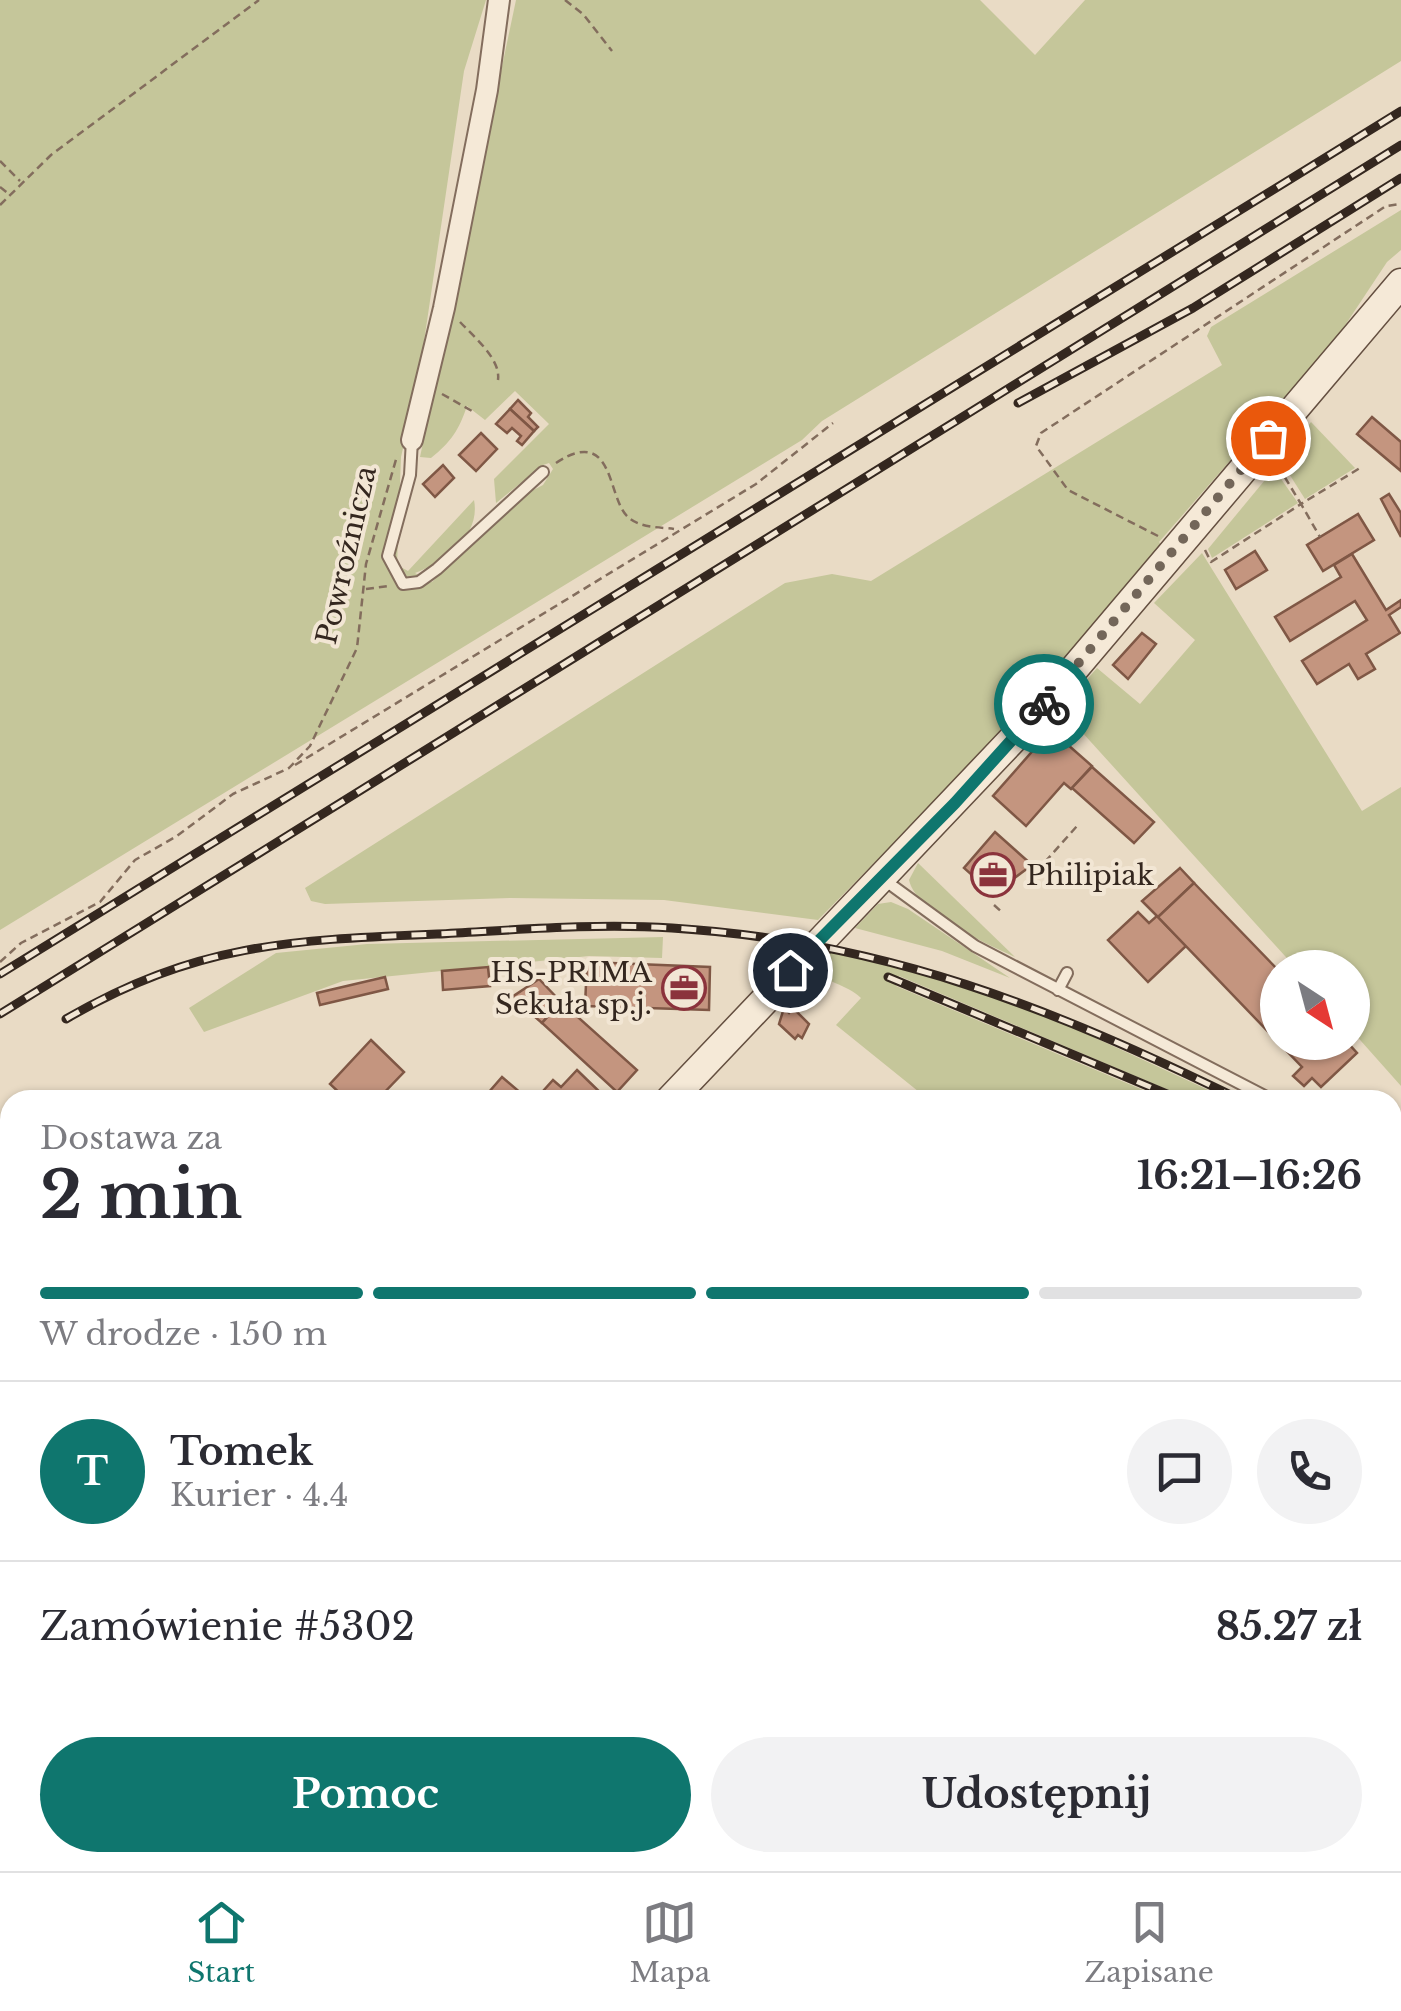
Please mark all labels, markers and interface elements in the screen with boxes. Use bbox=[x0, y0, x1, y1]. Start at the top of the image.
pin bbox=[1226, 396, 1311, 481]
icon: bag bbox=[1241, 411, 1296, 466]
street label: Powroźnicza bbox=[309, 462, 384, 648]
courier bbox=[994, 654, 1094, 754]
icon: bike bbox=[1017, 677, 1072, 732]
office icon: Philipiak bbox=[970, 852, 1016, 898]
place label: Philipiak bbox=[1026, 858, 1155, 893]
pin bbox=[748, 928, 833, 1013]
icon: home bbox=[763, 943, 818, 998]
north arrow bbox=[1260, 950, 1370, 1060]
map controls bbox=[1260, 950, 1370, 1060]
place label: HS-PRIMA Sekuła sp.j. bbox=[490, 955, 652, 1022]
office icon: HS-PRIMA Sekuła sp.j. bbox=[661, 965, 707, 1011]
text: Dostawa za bbox=[40, 1118, 222, 1158]
text: 16:21–16:26 bbox=[1137, 1152, 1362, 1199]
text: 2 min bbox=[40, 1155, 242, 1236]
text: W drodze · 150 m bbox=[40, 1314, 327, 1354]
button: chat bbox=[1127, 1419, 1232, 1524]
button: phone bbox=[1257, 1419, 1362, 1524]
text: Tomek bbox=[170, 1428, 313, 1475]
text: T bbox=[77, 1448, 108, 1495]
text: Kurier · 4.4 bbox=[170, 1475, 348, 1515]
text: Zamówienie #5302 bbox=[40, 1603, 415, 1650]
text: 85.27 zł bbox=[1216, 1603, 1362, 1650]
button: Pomoc bbox=[40, 1737, 691, 1852]
button: Udostępnij bbox=[711, 1737, 1362, 1852]
tab: Start bbox=[187, 1895, 255, 1990]
tab: Mapa bbox=[630, 1895, 710, 1990]
tab: Zapisane bbox=[1085, 1895, 1214, 1990]

